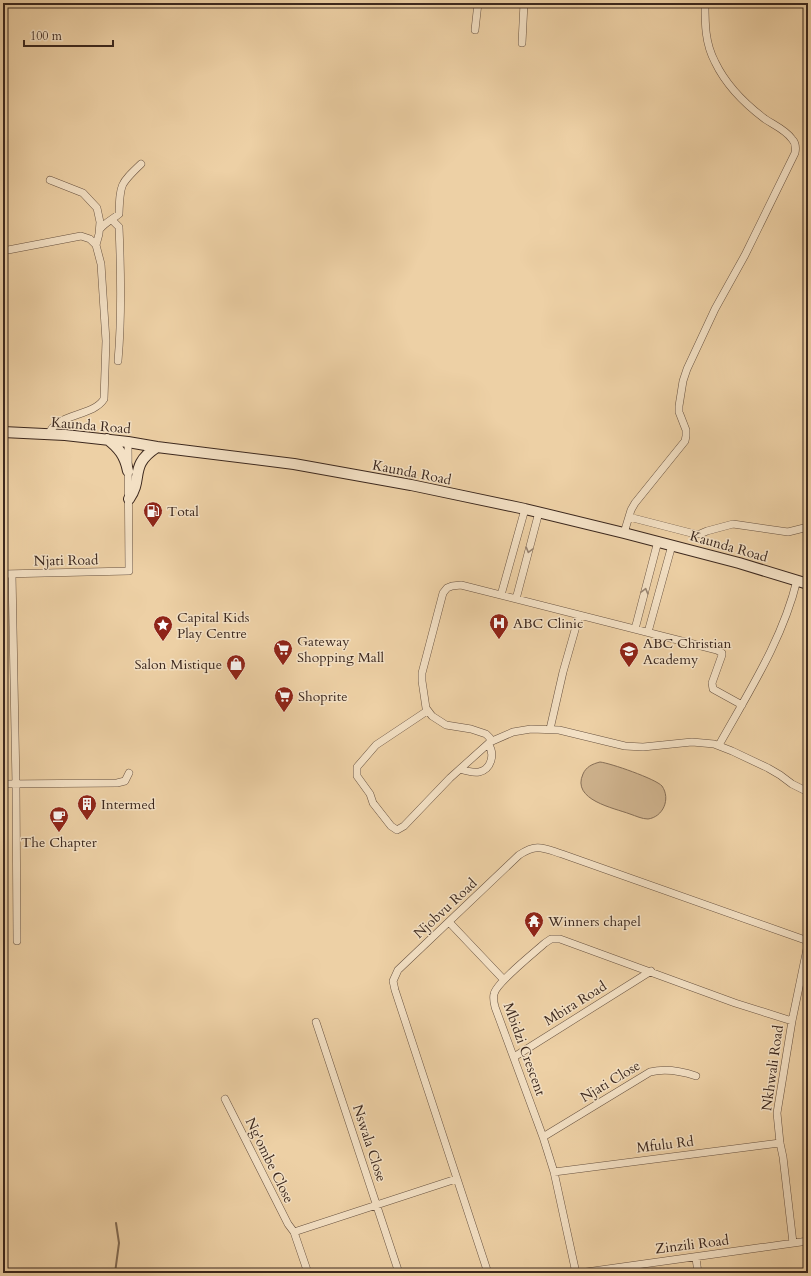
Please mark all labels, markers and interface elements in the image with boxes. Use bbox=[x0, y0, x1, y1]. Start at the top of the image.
scale bar bbox=[24, 22, 113, 48]
text: 100 m bbox=[30, 28, 63, 44]
street label: Kaunda Road bbox=[50, 413, 132, 439]
street label: Kaunda Road bbox=[371, 456, 454, 490]
fuel station icon: Total bbox=[142, 500, 164, 528]
place label: Total bbox=[167, 502, 199, 521]
street label: Kaunda Road bbox=[688, 526, 771, 567]
one-way arrow bbox=[525, 546, 534, 553]
street label: Njati Road bbox=[33, 550, 99, 571]
one-way arrow bbox=[640, 588, 649, 595]
place label: Capital Kids Play Centre bbox=[177, 608, 250, 643]
hospital icon: ABC Clinic bbox=[488, 612, 510, 640]
place icon: Capital Kids Play Centre bbox=[152, 614, 174, 642]
place label: ABC Clinic bbox=[513, 614, 583, 633]
place label: Gateway Shopping Mall bbox=[297, 632, 384, 667]
place label: ABC Christian Academy bbox=[643, 634, 731, 669]
supermarket icon: Gateway Shopping Mall bbox=[272, 638, 294, 666]
school or university icon: ABC Christian Academy bbox=[618, 640, 640, 668]
shop icon: Salon Mistique bbox=[225, 653, 247, 681]
place label: Salon Mistique bbox=[134, 655, 222, 674]
supermarket icon: Shoprite bbox=[273, 685, 295, 713]
place label: Shoprite bbox=[298, 687, 348, 706]
building icon: Intermed bbox=[76, 793, 98, 821]
place label: Intermed bbox=[101, 795, 156, 814]
cafe icon: The Chapter bbox=[48, 805, 70, 833]
place label: The Chapter bbox=[21, 833, 98, 852]
street label: Njobvu Road bbox=[410, 874, 482, 943]
temple icon: Winners chapel bbox=[523, 910, 545, 938]
place label: Winners chapel bbox=[547, 912, 641, 931]
street label: Mbira Road bbox=[540, 976, 611, 1030]
street label: Mbidzi Crescent bbox=[499, 1000, 550, 1099]
street label: Nkhwali Road bbox=[757, 1023, 788, 1112]
street label: Njati Close bbox=[577, 1056, 644, 1107]
street label: Nswala Close bbox=[348, 1102, 391, 1184]
street label: Ng'ombe Close bbox=[241, 1114, 298, 1206]
street label: Mfulu Rd bbox=[635, 1132, 695, 1157]
street label: Zinzili Road bbox=[654, 1230, 731, 1258]

